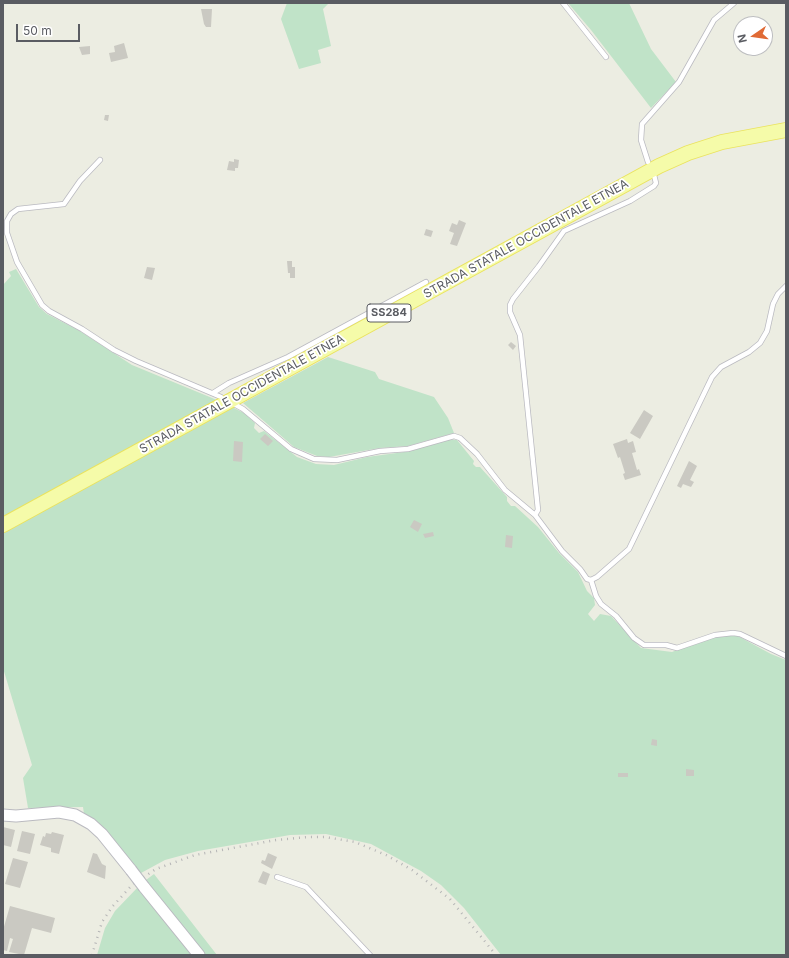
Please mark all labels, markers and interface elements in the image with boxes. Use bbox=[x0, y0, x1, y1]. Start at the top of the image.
scale bar bbox=[18, 16, 82, 42]
north arrow bbox=[733, 16, 773, 56]
text: 50 m bbox=[23, 23, 52, 38]
text: N bbox=[735, 33, 750, 44]
street label: STRADA STATALE OCCIDENTALE ETNEA bbox=[421, 176, 631, 302]
road number: SS284 bbox=[367, 304, 411, 322]
street label: STRADA STATALE OCCIDENTALE ETNEA bbox=[137, 331, 347, 457]

